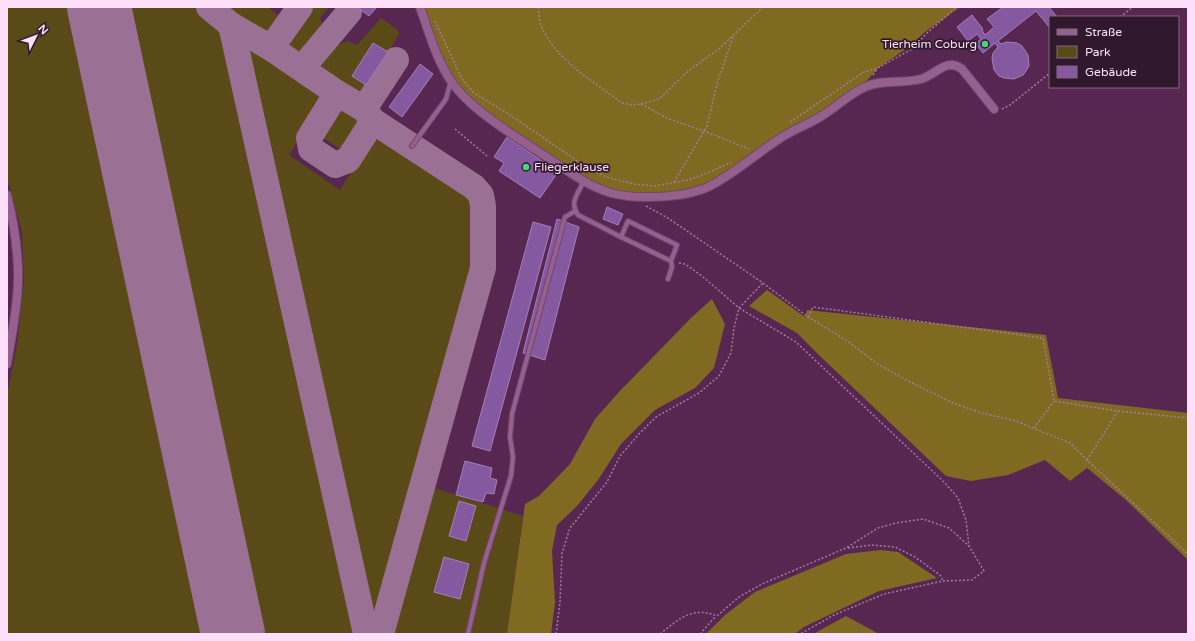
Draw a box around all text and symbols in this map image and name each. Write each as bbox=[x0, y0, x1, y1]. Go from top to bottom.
north arrow bbox=[16, 16, 56, 56]
legend bbox=[1049, 16, 1179, 88]
text: N bbox=[35, 22, 51, 37]
text: Straße bbox=[1085, 25, 1122, 39]
place label: Tierheim Coburg bbox=[882, 37, 977, 51]
marker: Tierheim Coburg bbox=[980, 39, 990, 49]
text: Park bbox=[1085, 45, 1111, 59]
text: Gebäude bbox=[1085, 65, 1137, 79]
place label: Fliegerklause bbox=[534, 160, 609, 174]
marker: Fliegerklause bbox=[521, 162, 531, 172]

